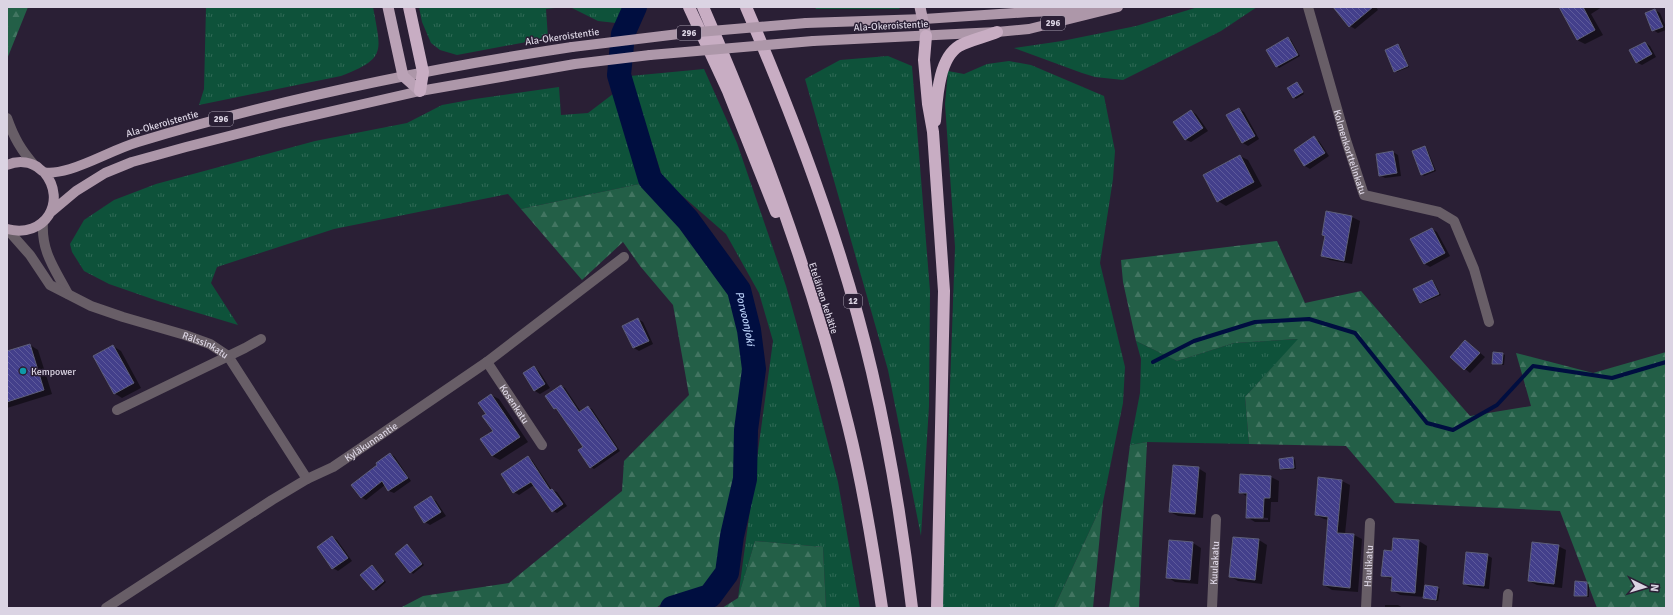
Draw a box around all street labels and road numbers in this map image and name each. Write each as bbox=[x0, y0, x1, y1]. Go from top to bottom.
road number: 296 bbox=[1041, 16, 1065, 30]
street label: Ala-Okeroistentie bbox=[853, 18, 929, 34]
street label: Ala-Okeroistentie bbox=[524, 26, 600, 48]
road number: 296 bbox=[677, 26, 701, 40]
street label: Ala-Okeroistentie bbox=[125, 108, 200, 140]
street label: Kolmenkorttelinkatu bbox=[1331, 108, 1368, 196]
road number: 296 bbox=[209, 112, 233, 126]
street label: Eteläinen kehätie bbox=[806, 261, 840, 336]
road number: 12 bbox=[844, 294, 862, 308]
street label: Rälssinkatu bbox=[181, 330, 230, 362]
street label: Kosenkatu bbox=[496, 382, 531, 426]
street label: Kyläkunnantie bbox=[342, 420, 400, 465]
street label: Kuulakatu bbox=[1208, 541, 1222, 585]
street label: Haulikatu bbox=[1362, 545, 1376, 587]

